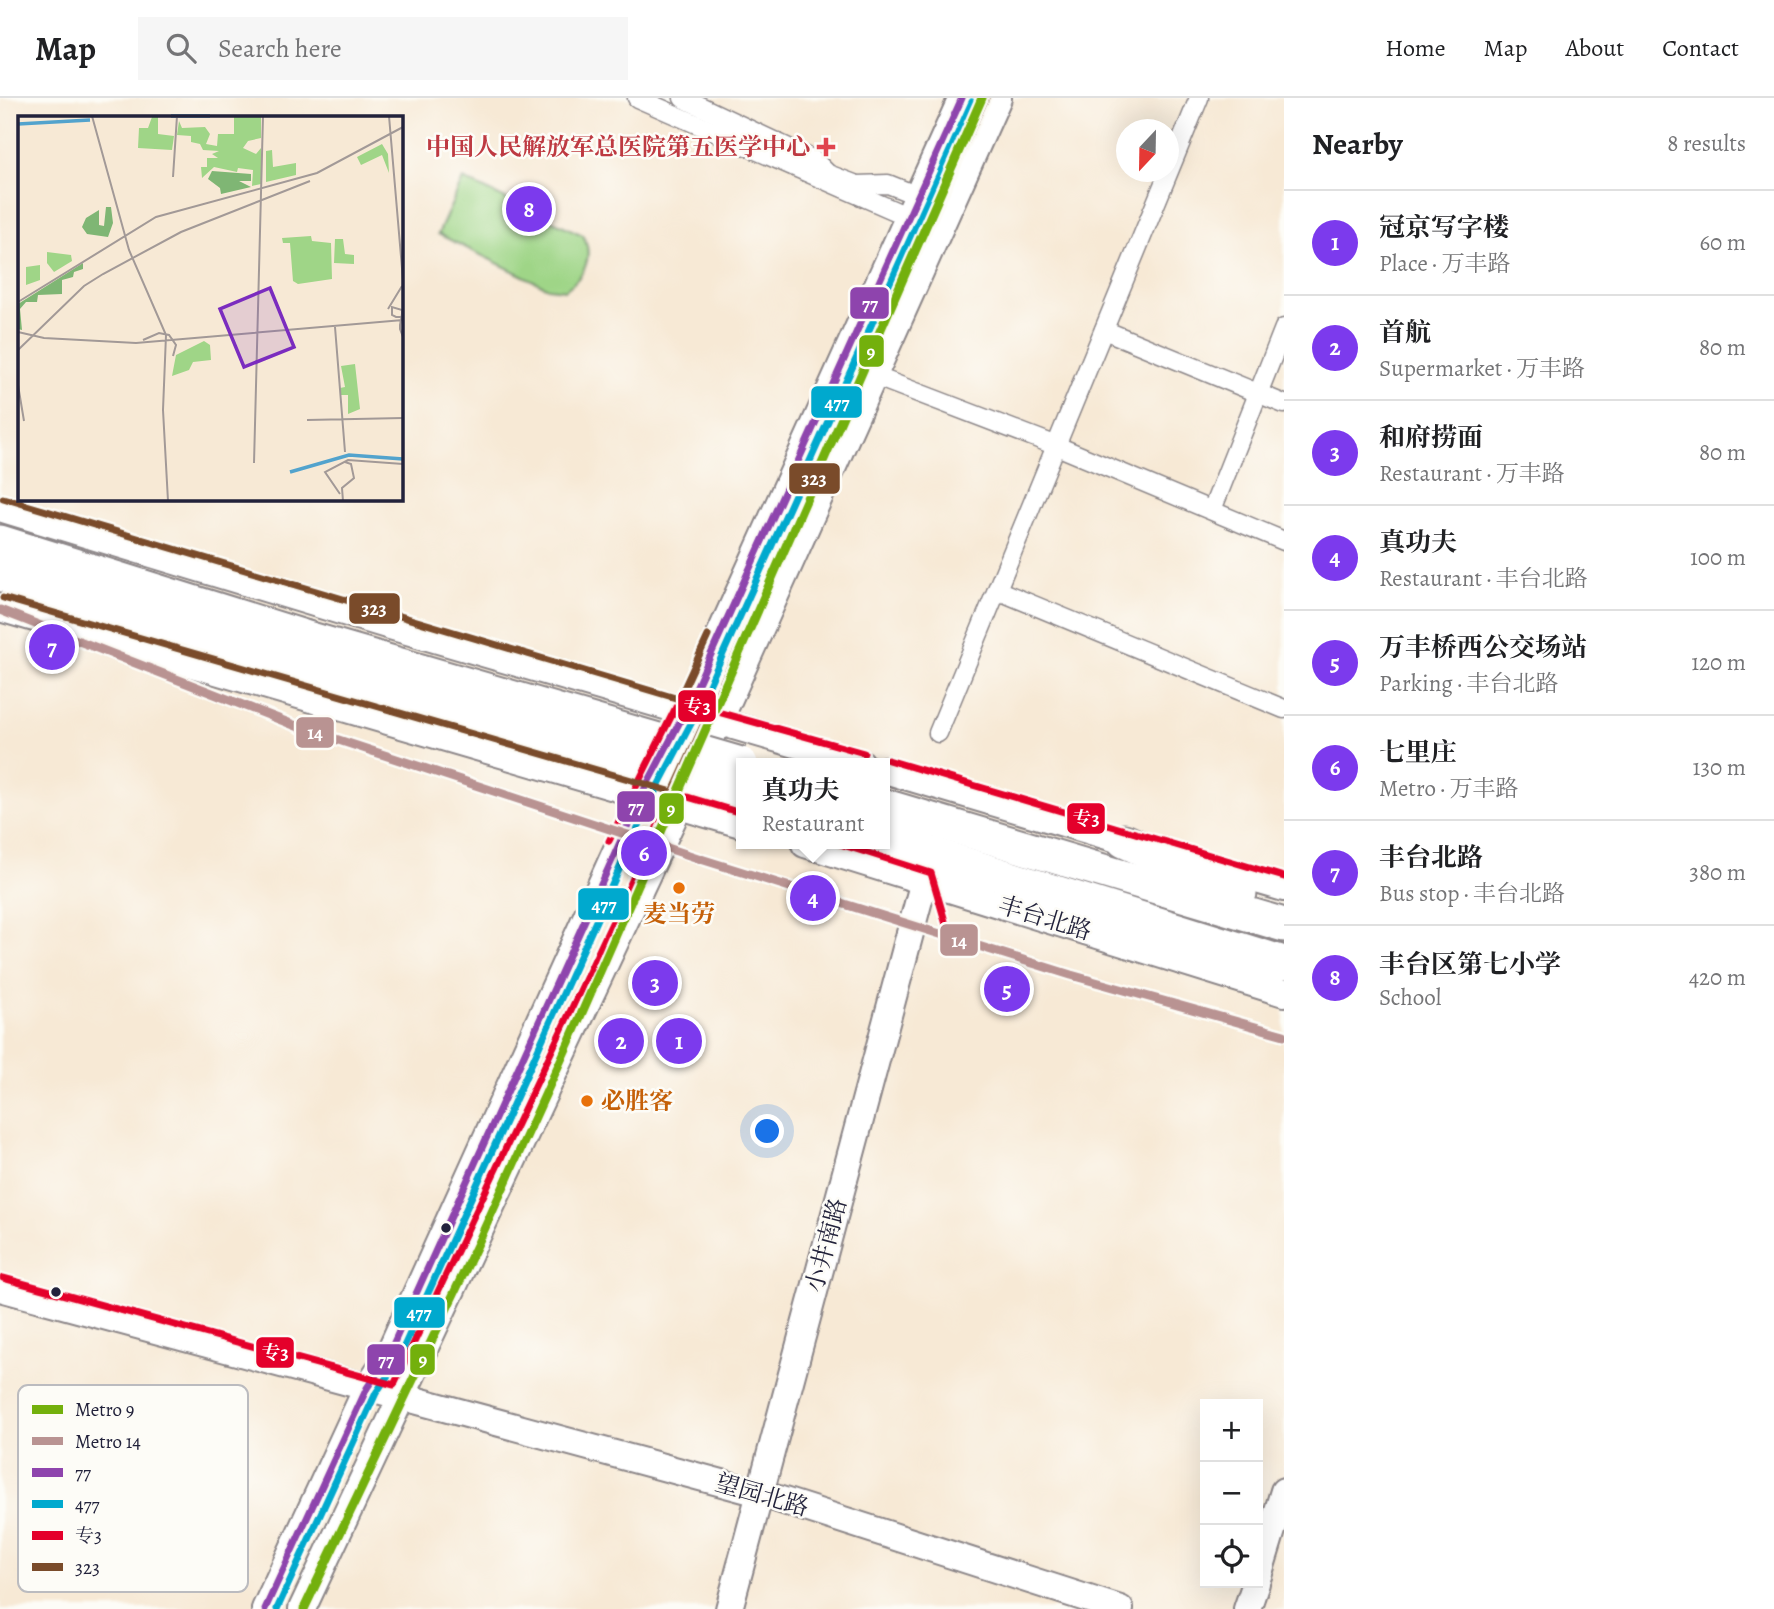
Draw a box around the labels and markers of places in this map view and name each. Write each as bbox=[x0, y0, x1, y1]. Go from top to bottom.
place label: 中国人民解放军总医院第五医学中心 bbox=[426, 131, 810, 163]
marker: 中国人民解放军总医院第五医学中心 bbox=[816, 137, 836, 157]
pin: 8 bbox=[506, 183, 552, 235]
pin: 7 bbox=[29, 621, 75, 673]
pin: 6 bbox=[621, 827, 667, 879]
pin: 4 bbox=[790, 872, 836, 924]
marker: 麦当劳 bbox=[671, 880, 687, 896]
place label: 麦当劳 bbox=[643, 898, 715, 930]
pin: 3 bbox=[632, 957, 678, 1009]
pin: 5 bbox=[984, 963, 1030, 1015]
pin: 2 bbox=[598, 1015, 644, 1067]
pin: 1 bbox=[656, 1015, 702, 1067]
place label: 必胜客 bbox=[601, 1085, 673, 1117]
marker: 必胜客 bbox=[579, 1093, 595, 1109]
unlabelled marker bbox=[439, 1221, 453, 1235]
unlabelled marker bbox=[49, 1285, 63, 1299]

